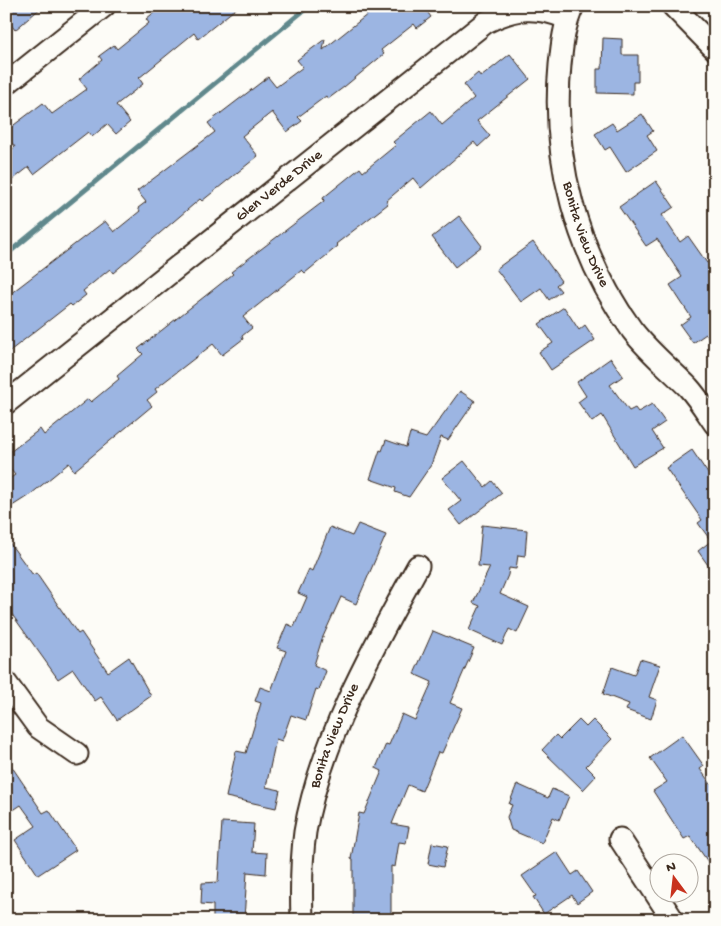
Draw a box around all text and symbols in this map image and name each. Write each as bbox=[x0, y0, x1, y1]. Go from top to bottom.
street label: Glen Verde Drive bbox=[232, 146, 326, 226]
street label: Bonita View Drive bbox=[558, 179, 613, 291]
street label: Bonita View Drive bbox=[306, 680, 364, 792]
north arrow bbox=[648, 854, 698, 904]
text: N bbox=[665, 858, 678, 877]

